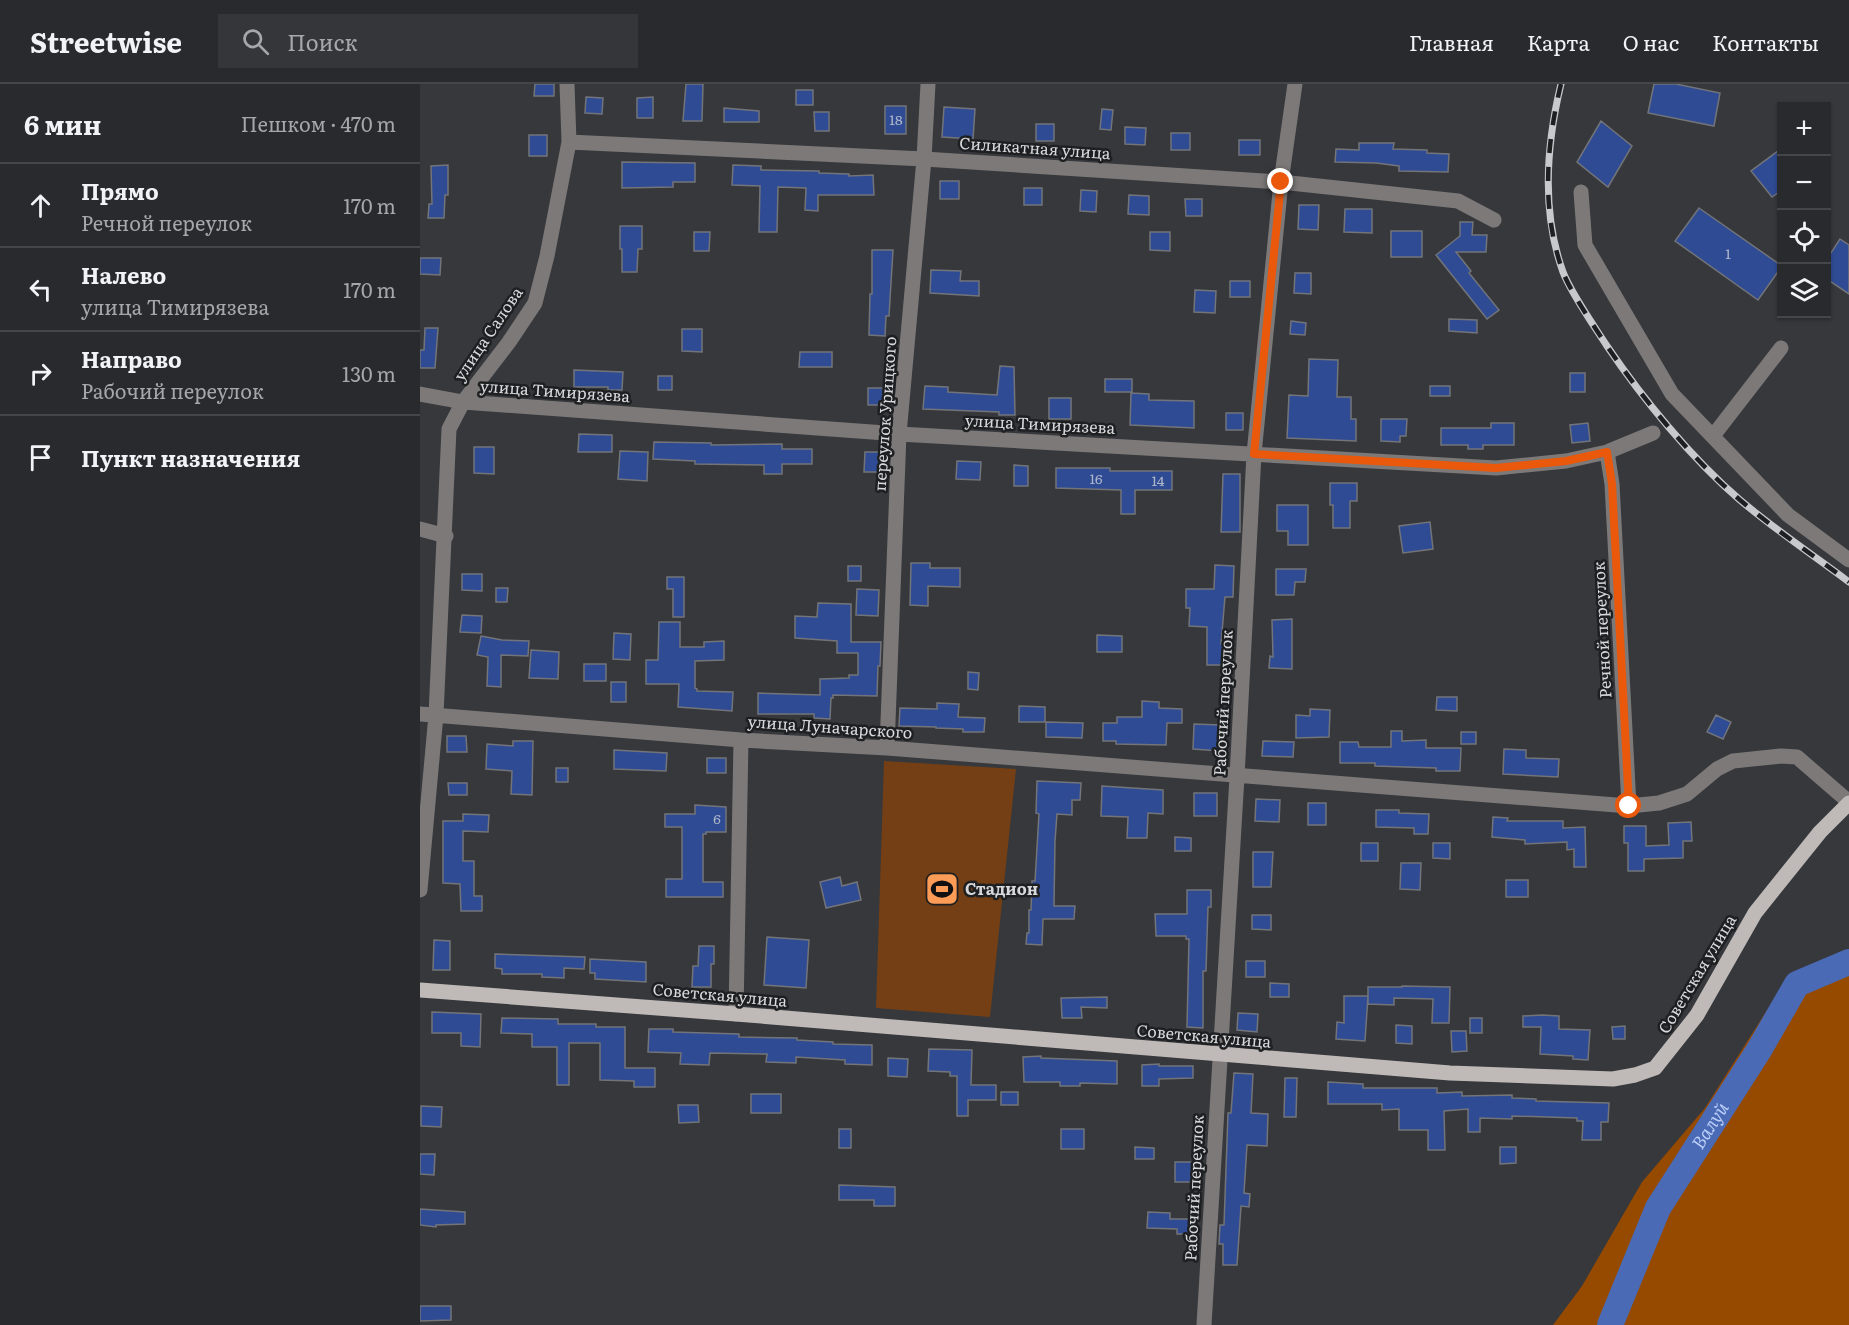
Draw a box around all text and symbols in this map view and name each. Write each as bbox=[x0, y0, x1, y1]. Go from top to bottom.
search box bbox=[218, 14, 638, 68]
text: Streetwise bbox=[30, 20, 182, 62]
icon: search bbox=[239, 25, 272, 58]
text: Поиск bbox=[287, 25, 358, 58]
text: Главная bbox=[1409, 26, 1494, 57]
text: Карта bbox=[1527, 26, 1590, 57]
text: О нас bbox=[1623, 26, 1679, 57]
text: Контакты bbox=[1712, 26, 1819, 57]
map controls bbox=[1777, 102, 1831, 318]
button: + bbox=[1777, 102, 1831, 156]
text: 6 мин bbox=[24, 104, 101, 143]
text: Пешком · 470 m bbox=[241, 108, 396, 138]
house number: 18 bbox=[889, 109, 903, 129]
street label: Силикатная улица bbox=[959, 130, 1112, 164]
button: − bbox=[1777, 156, 1831, 210]
route end bbox=[1267, 168, 1293, 194]
text: Прямо bbox=[81, 174, 159, 207]
icon: ahead bbox=[24, 189, 57, 222]
text: 170 m bbox=[343, 190, 396, 220]
text: Речной переулок bbox=[81, 207, 252, 237]
button: locate bbox=[1777, 210, 1831, 264]
house number: 1 bbox=[1725, 243, 1731, 263]
text: Налево bbox=[81, 258, 166, 291]
button: layers bbox=[1777, 264, 1831, 318]
icon: left bbox=[24, 273, 57, 306]
text: 170 m bbox=[343, 274, 396, 304]
street label: улица Салова bbox=[447, 281, 528, 385]
text: улица Тимирязева bbox=[81, 291, 269, 321]
street label: переулок Урицкого bbox=[867, 336, 901, 492]
text: Направо bbox=[81, 342, 182, 375]
icon: right bbox=[24, 357, 57, 390]
text: 130 m bbox=[342, 358, 396, 388]
street label: улица Тимирязева bbox=[479, 373, 631, 407]
text: Рабочий переулок bbox=[81, 375, 264, 405]
street label: улица Тимирязева bbox=[964, 407, 1116, 439]
icon: arrive bbox=[24, 441, 57, 474]
text: Пункт назначения bbox=[81, 441, 300, 474]
house number: 16 bbox=[1089, 468, 1103, 488]
house number: 14 bbox=[1152, 470, 1165, 490]
street label: Речной переулок bbox=[1585, 561, 1617, 699]
street label: Рабочий переулок bbox=[1206, 629, 1238, 777]
street label: улица Луначарского bbox=[747, 708, 913, 744]
route start bbox=[1615, 792, 1641, 818]
house number: 6 bbox=[713, 808, 721, 828]
sports icon: Стадион bbox=[924, 871, 960, 907]
place label: Стадион bbox=[965, 876, 1038, 900]
street label: Советская улица bbox=[1651, 909, 1741, 1038]
street label: Советская улица bbox=[652, 976, 789, 1012]
street label: Советская улица bbox=[1136, 1017, 1273, 1053]
water label: Валуй bbox=[1684, 1096, 1735, 1154]
street label: Рабочий переулок bbox=[1177, 1114, 1209, 1262]

